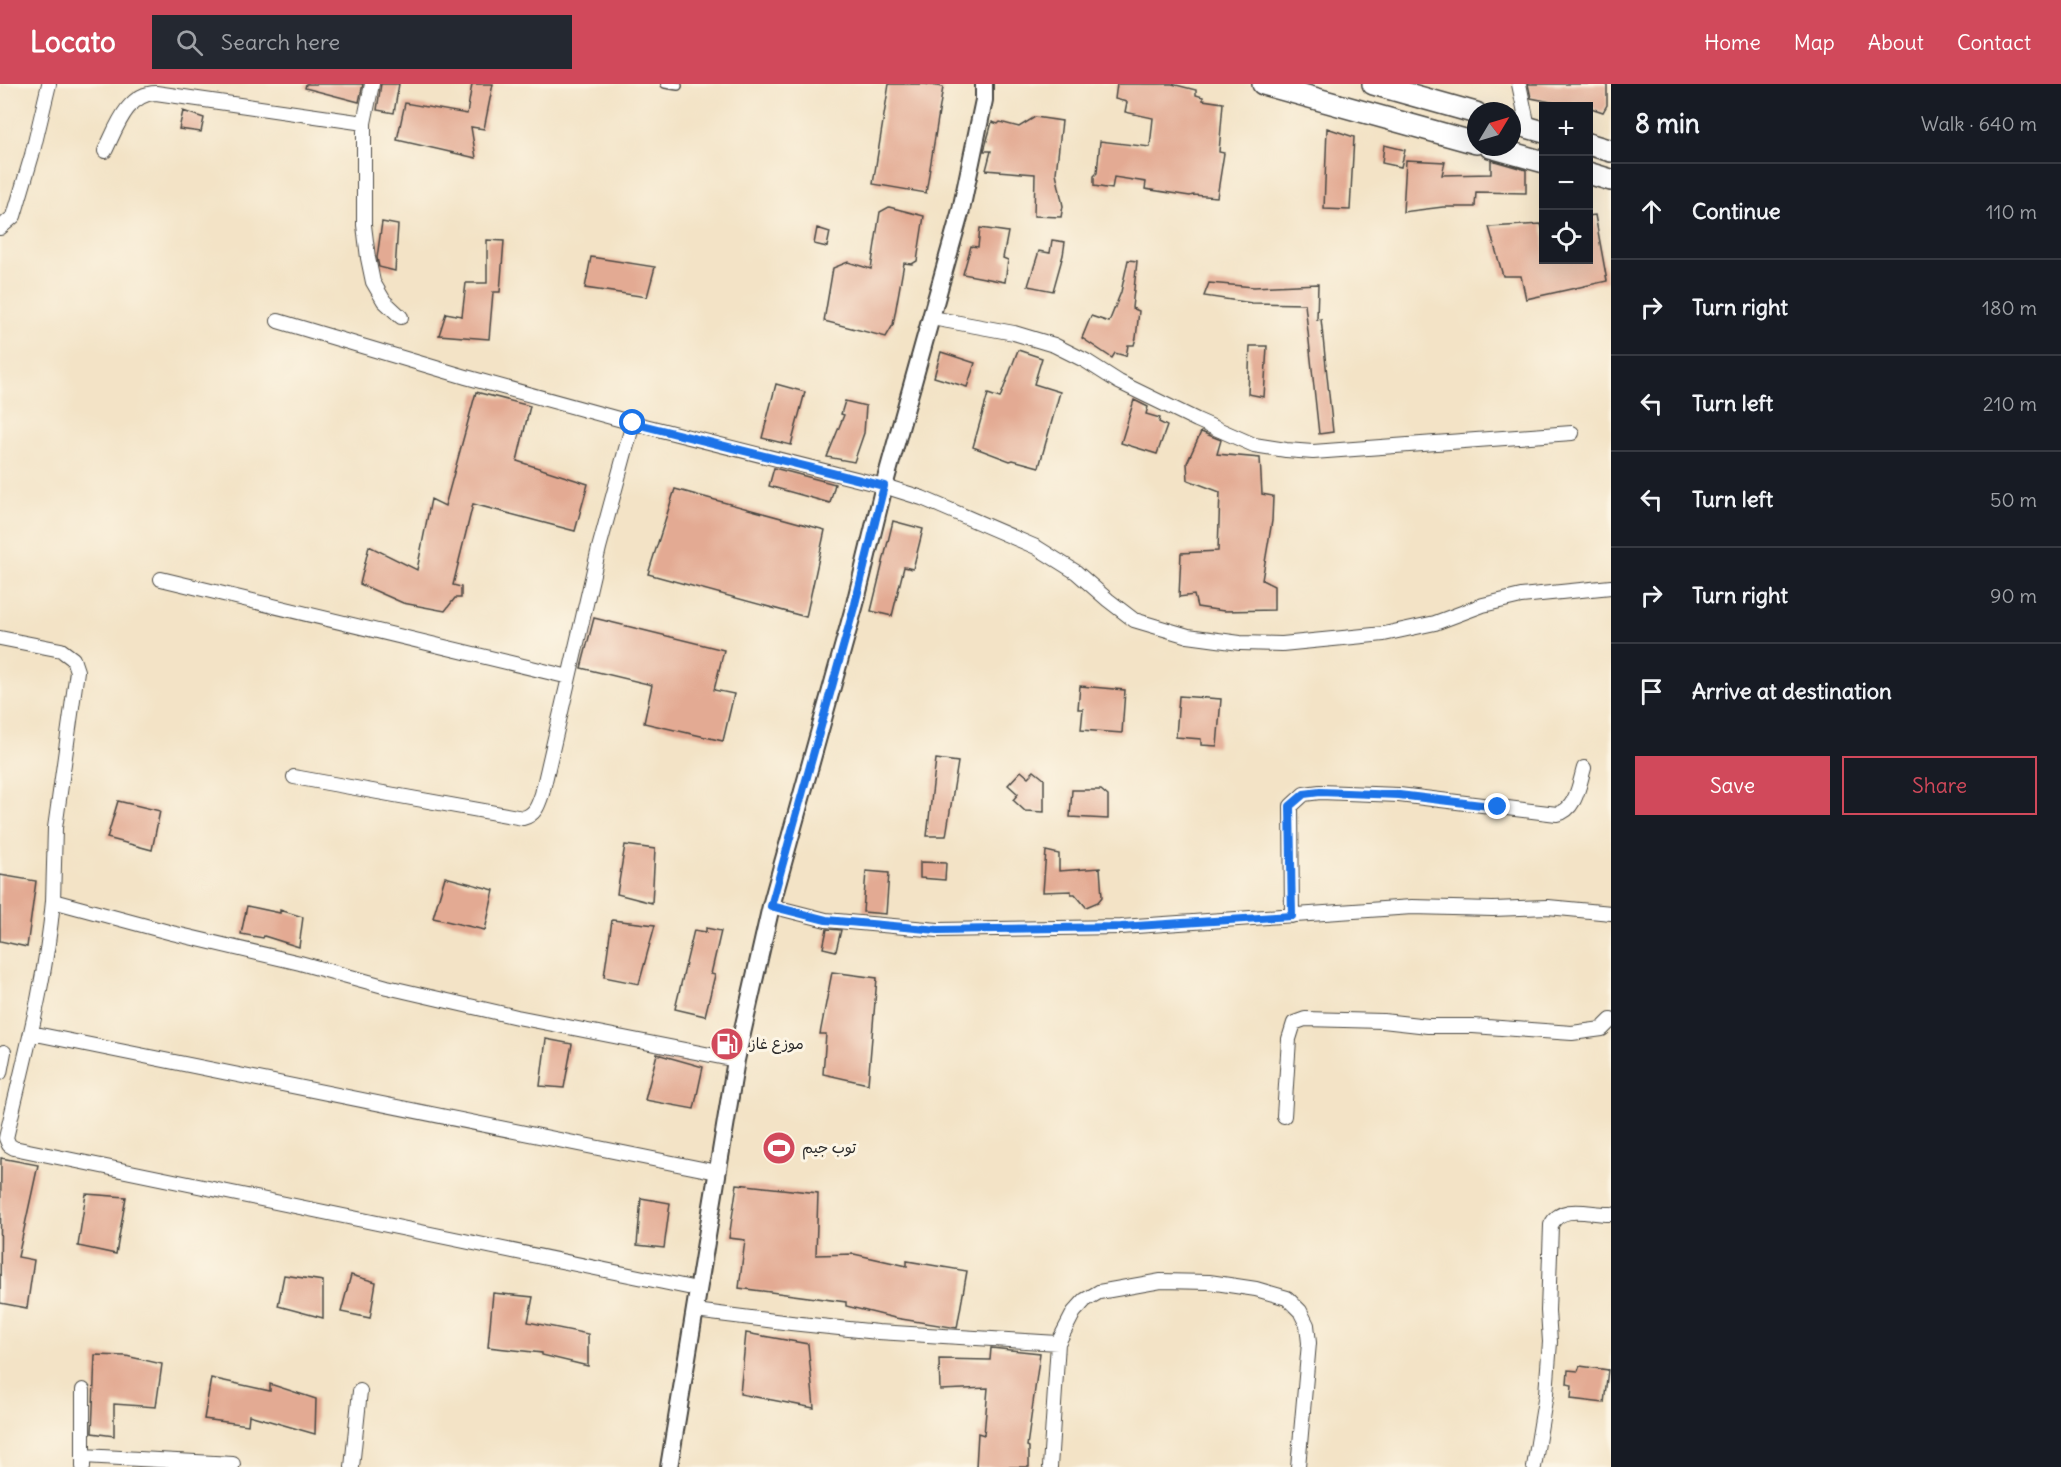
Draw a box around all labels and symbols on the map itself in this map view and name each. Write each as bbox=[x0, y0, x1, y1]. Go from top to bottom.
north arrow bbox=[1467, 102, 1521, 156]
route start bbox=[619, 409, 645, 435]
route end bbox=[1484, 793, 1510, 819]
fuel station icon: موزع غاز bbox=[709, 1026, 745, 1062]
place label: موزع غاز bbox=[749, 1034, 804, 1054]
sports icon: توب جيم bbox=[761, 1130, 797, 1166]
place label: توب جيم bbox=[802, 1138, 857, 1160]

